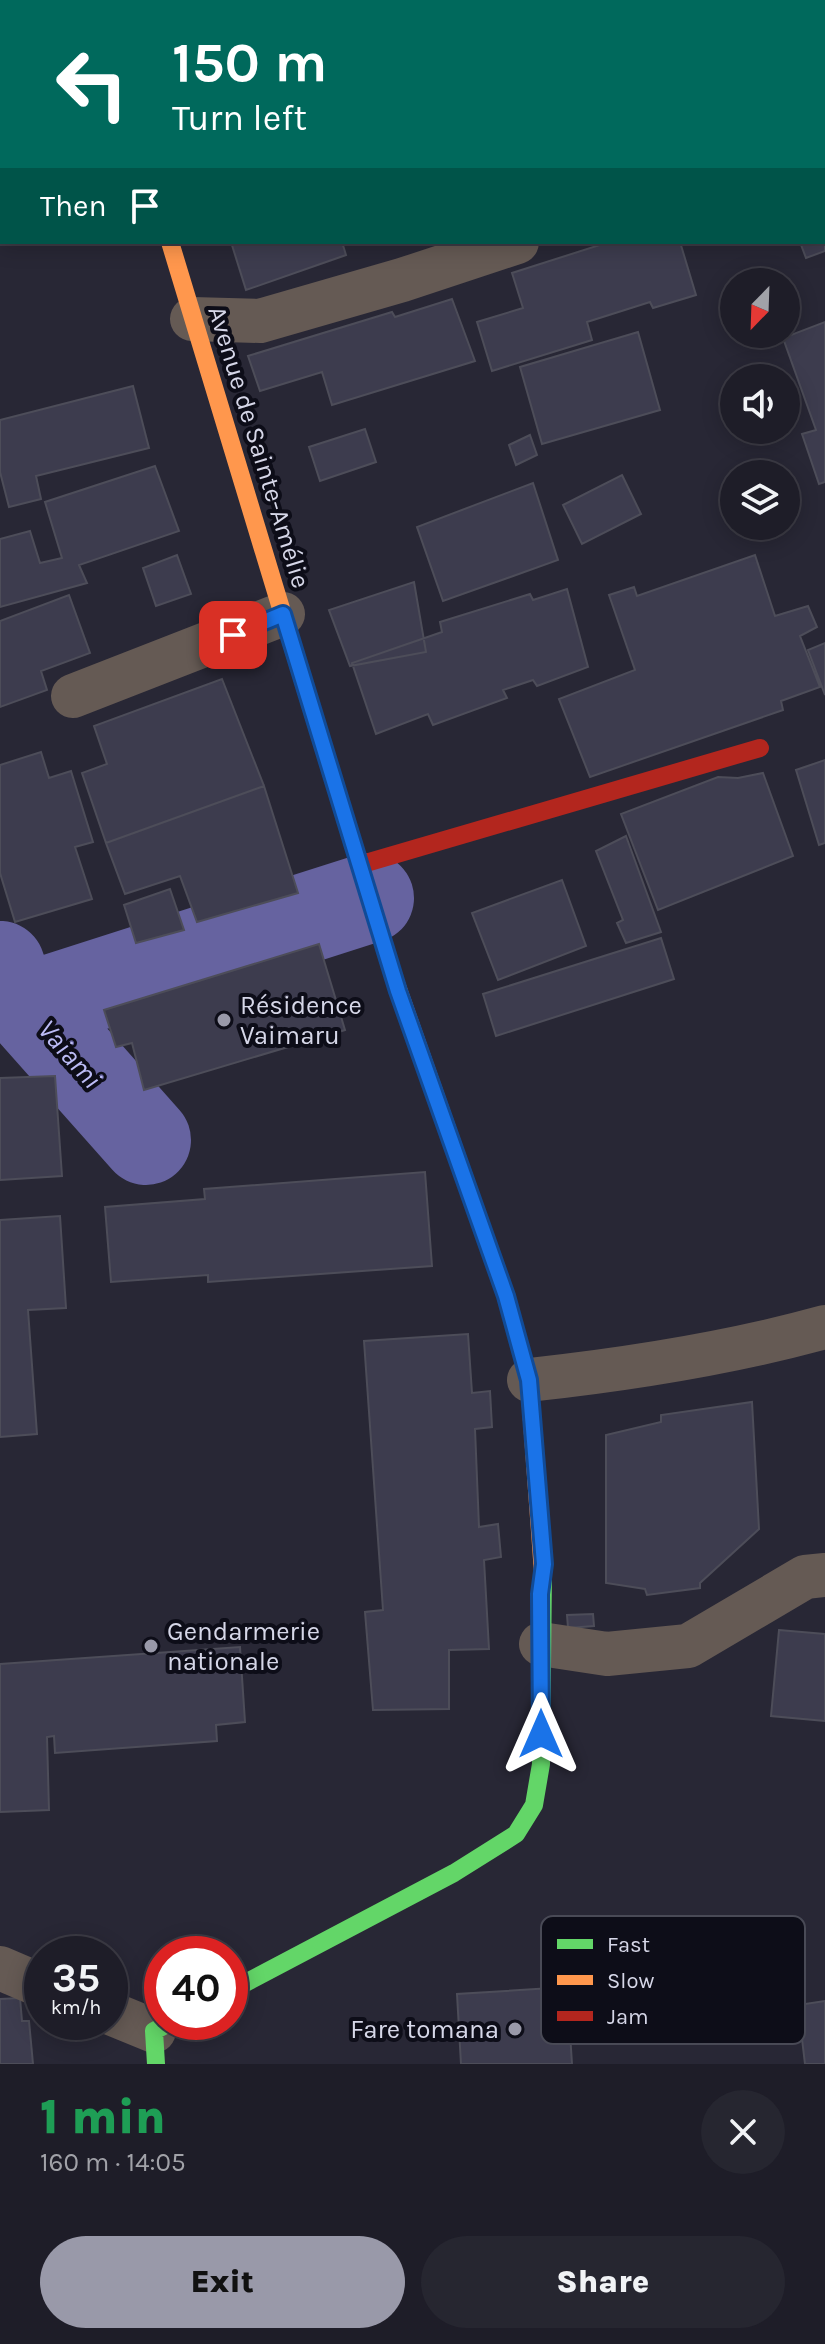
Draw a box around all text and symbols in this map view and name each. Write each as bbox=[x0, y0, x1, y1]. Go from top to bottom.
text: 150 m bbox=[172, 30, 327, 95]
icon: left bbox=[40, 32, 144, 136]
text: Turn left bbox=[172, 97, 307, 139]
icon: arrive bbox=[123, 184, 167, 228]
text: Then bbox=[40, 188, 107, 224]
north arrow bbox=[720, 268, 800, 348]
map controls bbox=[720, 268, 800, 540]
street label: Avenue de Sainte-Amélie bbox=[201, 302, 317, 592]
button: sound bbox=[720, 364, 800, 444]
button: layers bbox=[720, 460, 800, 540]
pin bbox=[199, 601, 267, 669]
icon: arrive bbox=[211, 613, 255, 657]
place label: Résidence Vaimaru bbox=[240, 990, 362, 1051]
marker: Résidence Vaimaru bbox=[215, 1011, 233, 1029]
water label: Vaiami bbox=[31, 1013, 109, 1095]
place label: Gendarmerie nationale bbox=[167, 1616, 320, 1677]
marker: Gendarmerie nationale bbox=[142, 1637, 160, 1655]
position arrow bbox=[499, 1692, 583, 1776]
legend bbox=[541, 1916, 805, 2044]
text: Fast bbox=[607, 1932, 650, 1958]
speed limit sign: 40 bbox=[144, 1936, 248, 2040]
text: 35 bbox=[52, 1954, 100, 2001]
text: Slow bbox=[607, 1968, 654, 1994]
text: km/h bbox=[51, 1996, 101, 2019]
text: Jam bbox=[607, 2004, 649, 2030]
place label: Fare tomana bbox=[350, 2014, 499, 2045]
marker: Fare tomana bbox=[506, 2020, 524, 2038]
text: 1 min bbox=[40, 2089, 166, 2145]
button: close bbox=[701, 2090, 785, 2174]
text: 160 m · 14:05 bbox=[40, 2147, 186, 2178]
button: Exit bbox=[40, 2236, 405, 2328]
button: Share bbox=[421, 2236, 785, 2328]

